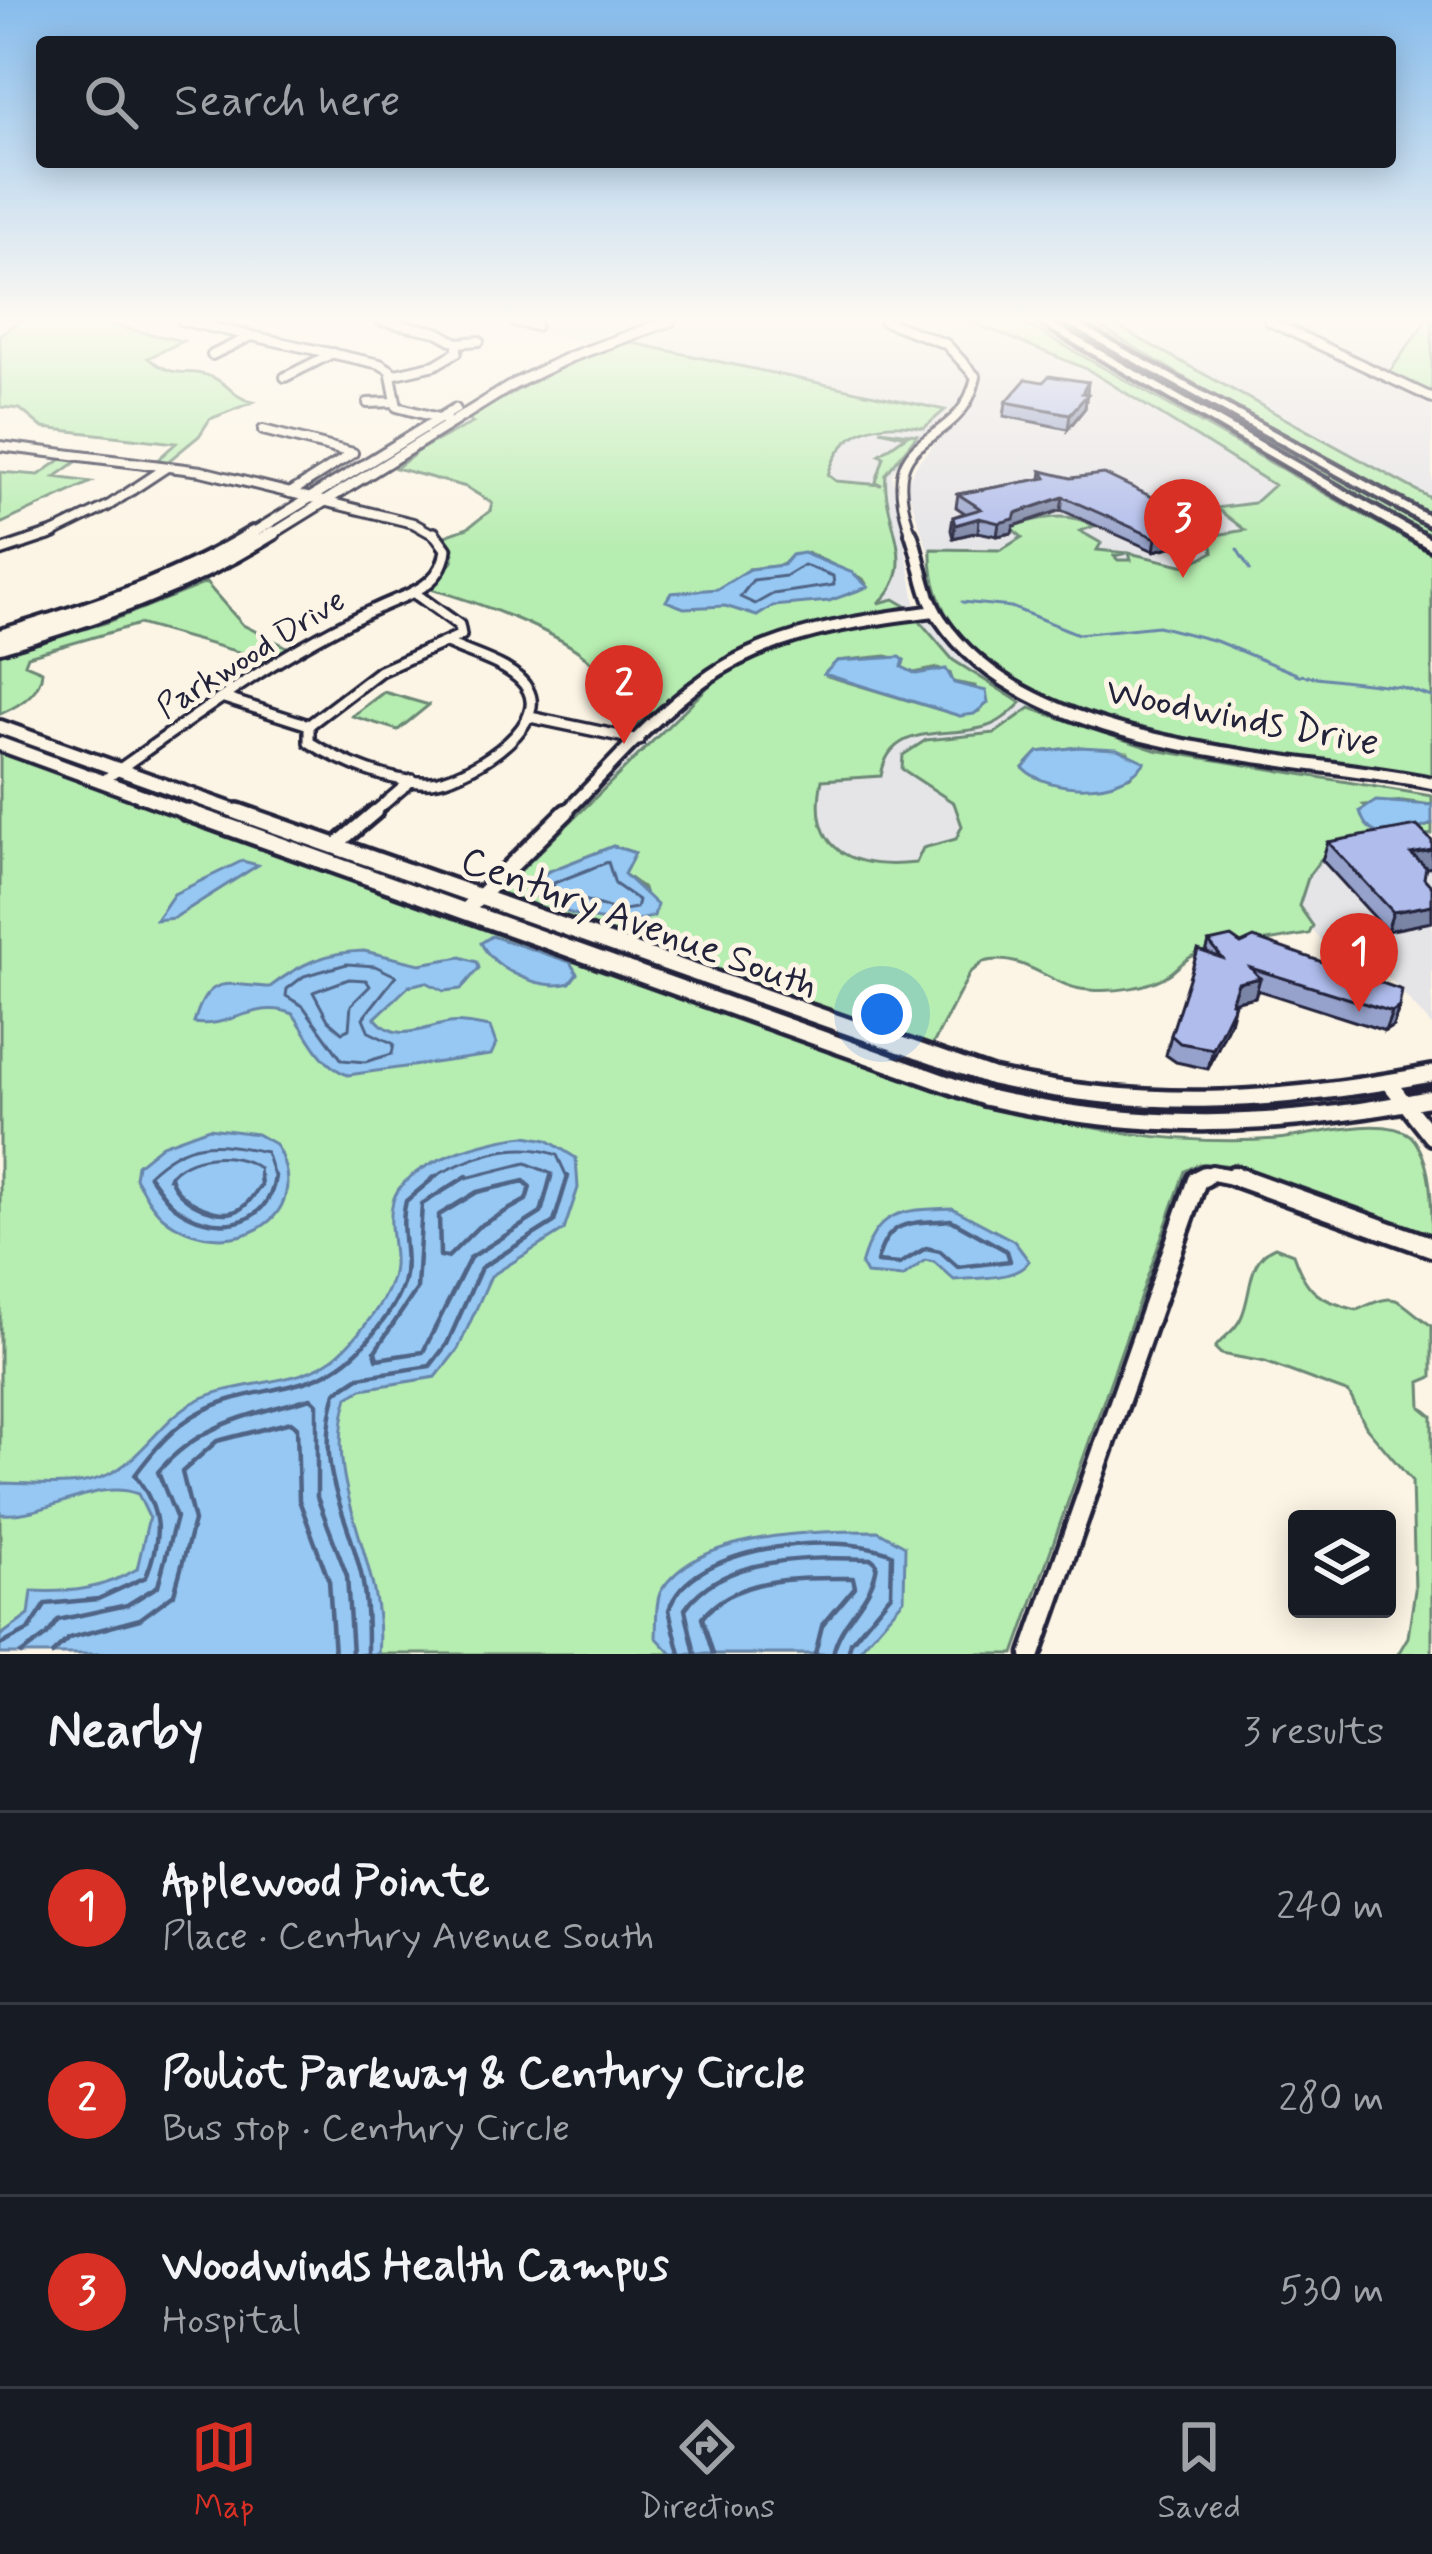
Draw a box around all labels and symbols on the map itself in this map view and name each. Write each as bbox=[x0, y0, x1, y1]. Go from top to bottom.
pin: 3 bbox=[1144, 479, 1222, 578]
street label: Parkwood Drive bbox=[149, 579, 354, 730]
pin: 2 bbox=[585, 645, 663, 744]
street label: Woodwinds Drive bbox=[1101, 667, 1383, 770]
street label: Century Avenue South bbox=[453, 836, 824, 1013]
pin: 1 bbox=[1320, 913, 1398, 1012]
your location bbox=[852, 984, 912, 1044]

